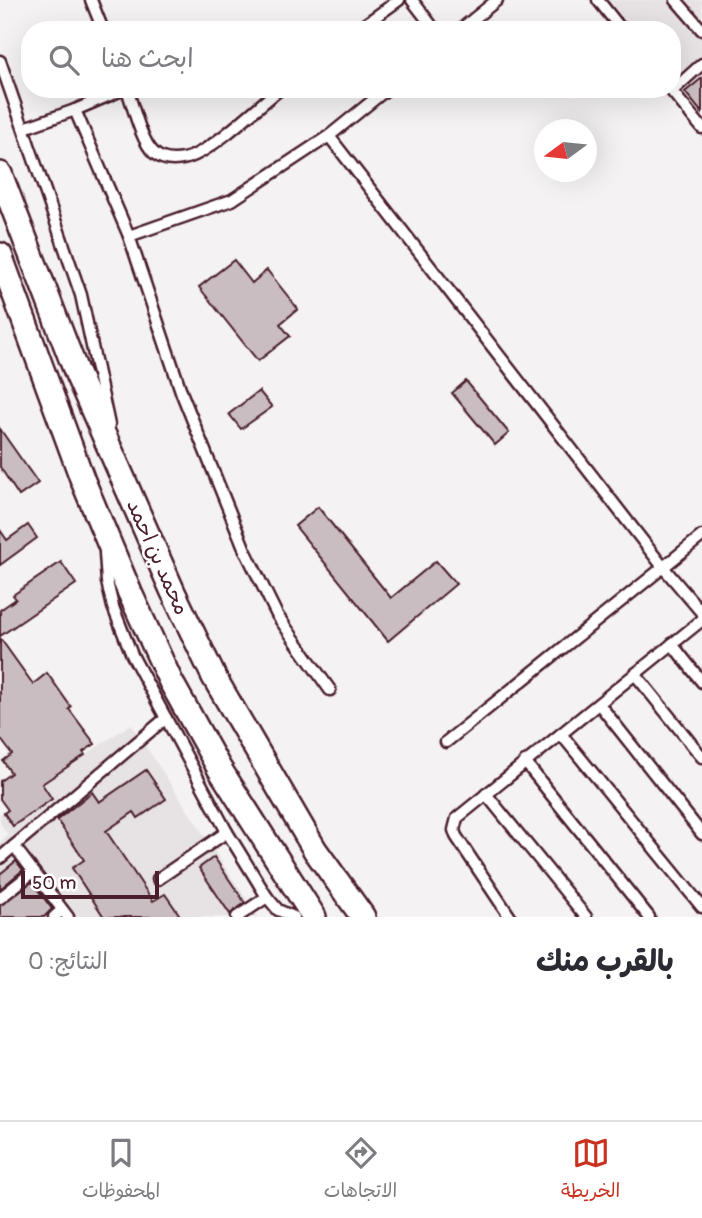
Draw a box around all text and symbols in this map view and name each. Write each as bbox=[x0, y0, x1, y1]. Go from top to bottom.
search box bbox=[21, 21, 681, 98]
icon: search bbox=[45, 41, 83, 79]
text: ابحث هنا bbox=[101, 43, 194, 75]
north arrow bbox=[534, 119, 597, 182]
street label: محمد بن احمد bbox=[120, 495, 195, 619]
scale bar bbox=[21, 868, 159, 900]
text: 50 m bbox=[32, 871, 76, 895]
text: بالقرب منك bbox=[536, 943, 674, 980]
text: النتائج: 0 bbox=[28, 947, 108, 976]
tab: المحفوظات bbox=[82, 1134, 160, 1207]
tab: الاتجاهات bbox=[324, 1134, 397, 1207]
tab: الخريطة bbox=[561, 1134, 620, 1207]

